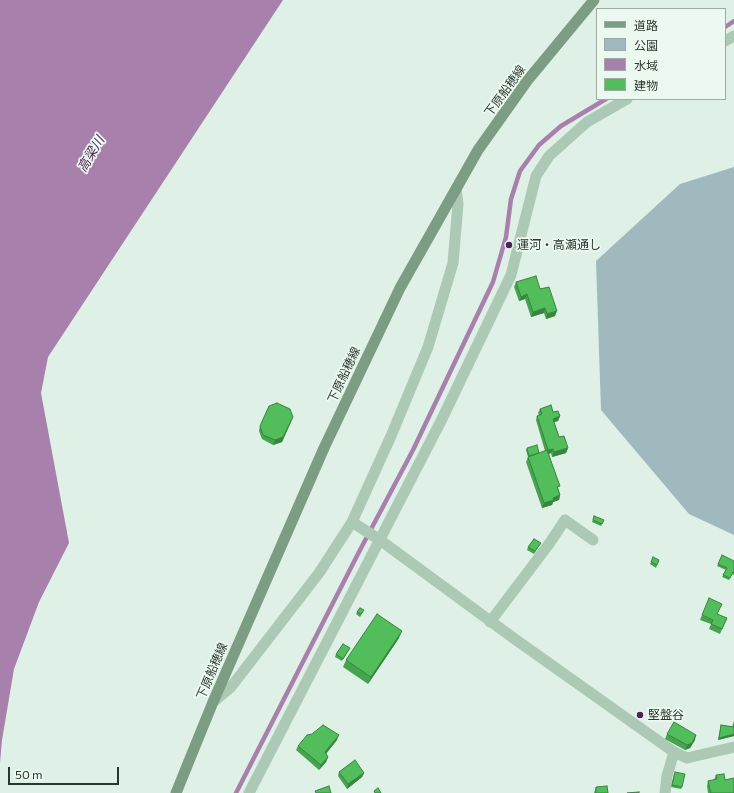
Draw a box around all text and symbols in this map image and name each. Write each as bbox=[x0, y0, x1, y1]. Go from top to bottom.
legend bbox=[596, 8, 726, 100]
text: 道路 bbox=[634, 18, 658, 32]
text: 公園 bbox=[634, 38, 658, 52]
text: 水域 bbox=[634, 58, 658, 72]
street label: 下原船穂線 bbox=[482, 62, 528, 120]
text: 建物 bbox=[634, 78, 658, 92]
water label: 高梁川 bbox=[74, 133, 108, 175]
place label: 運河・高瀬通し bbox=[517, 238, 601, 252]
marker: 運河・高瀬通し bbox=[504, 240, 514, 250]
street label: 下原船穂線 bbox=[325, 345, 363, 405]
street label: 下原船穂線 bbox=[194, 641, 230, 701]
place label: 堅盤谷 bbox=[648, 708, 684, 722]
marker: 堅盤谷 bbox=[635, 710, 645, 720]
scale bar bbox=[10, 759, 121, 785]
text: 50 m bbox=[15, 767, 43, 781]

